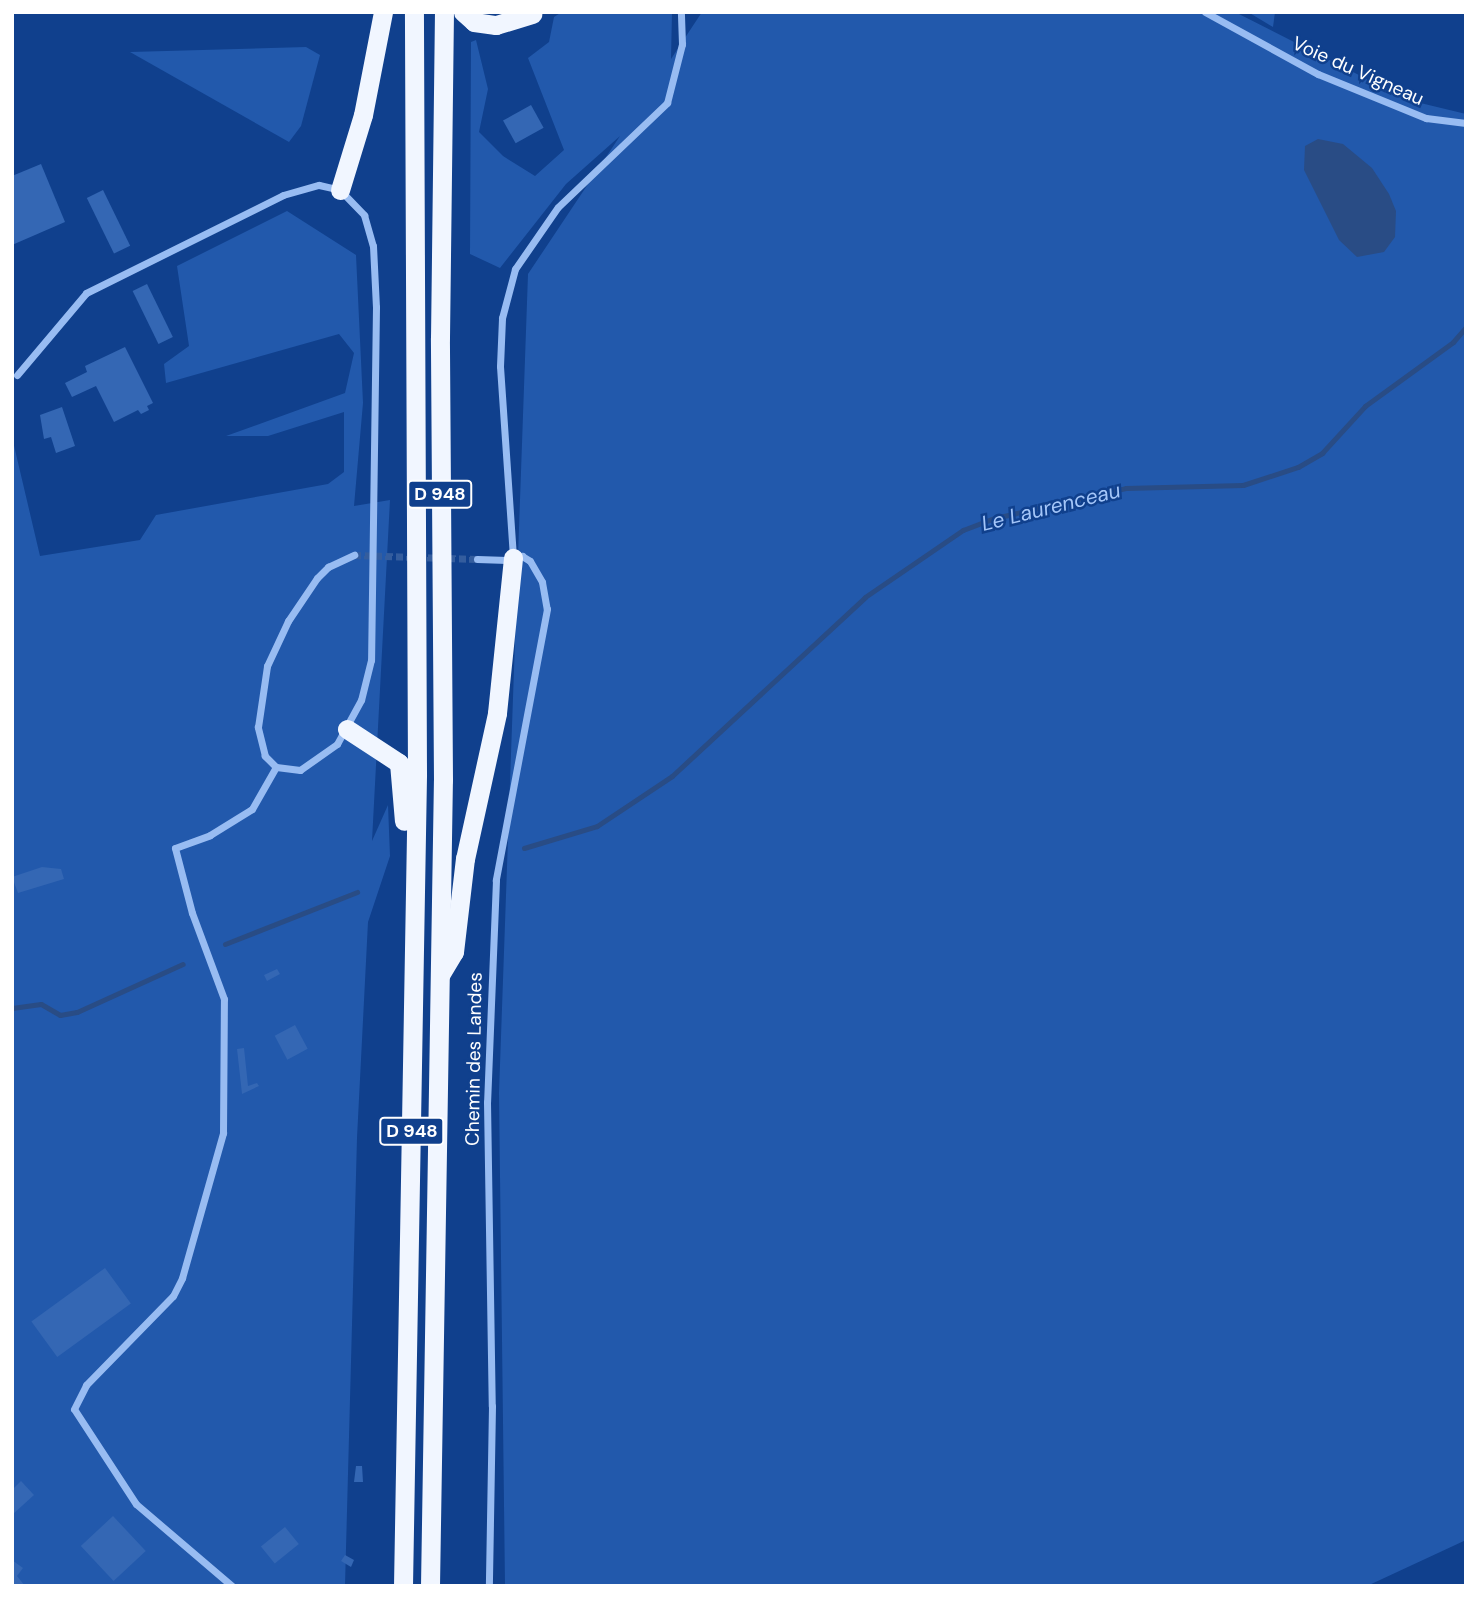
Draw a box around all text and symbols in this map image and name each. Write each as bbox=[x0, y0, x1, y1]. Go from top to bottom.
street label: Voie du Vigneau bbox=[1289, 32, 1427, 110]
water label: Le Laurenceau bbox=[979, 478, 1123, 536]
road number: D 948 bbox=[407, 480, 473, 508]
street label: Chemin des Landes bbox=[461, 972, 487, 1146]
road number: D 948 bbox=[379, 1116, 445, 1146]

